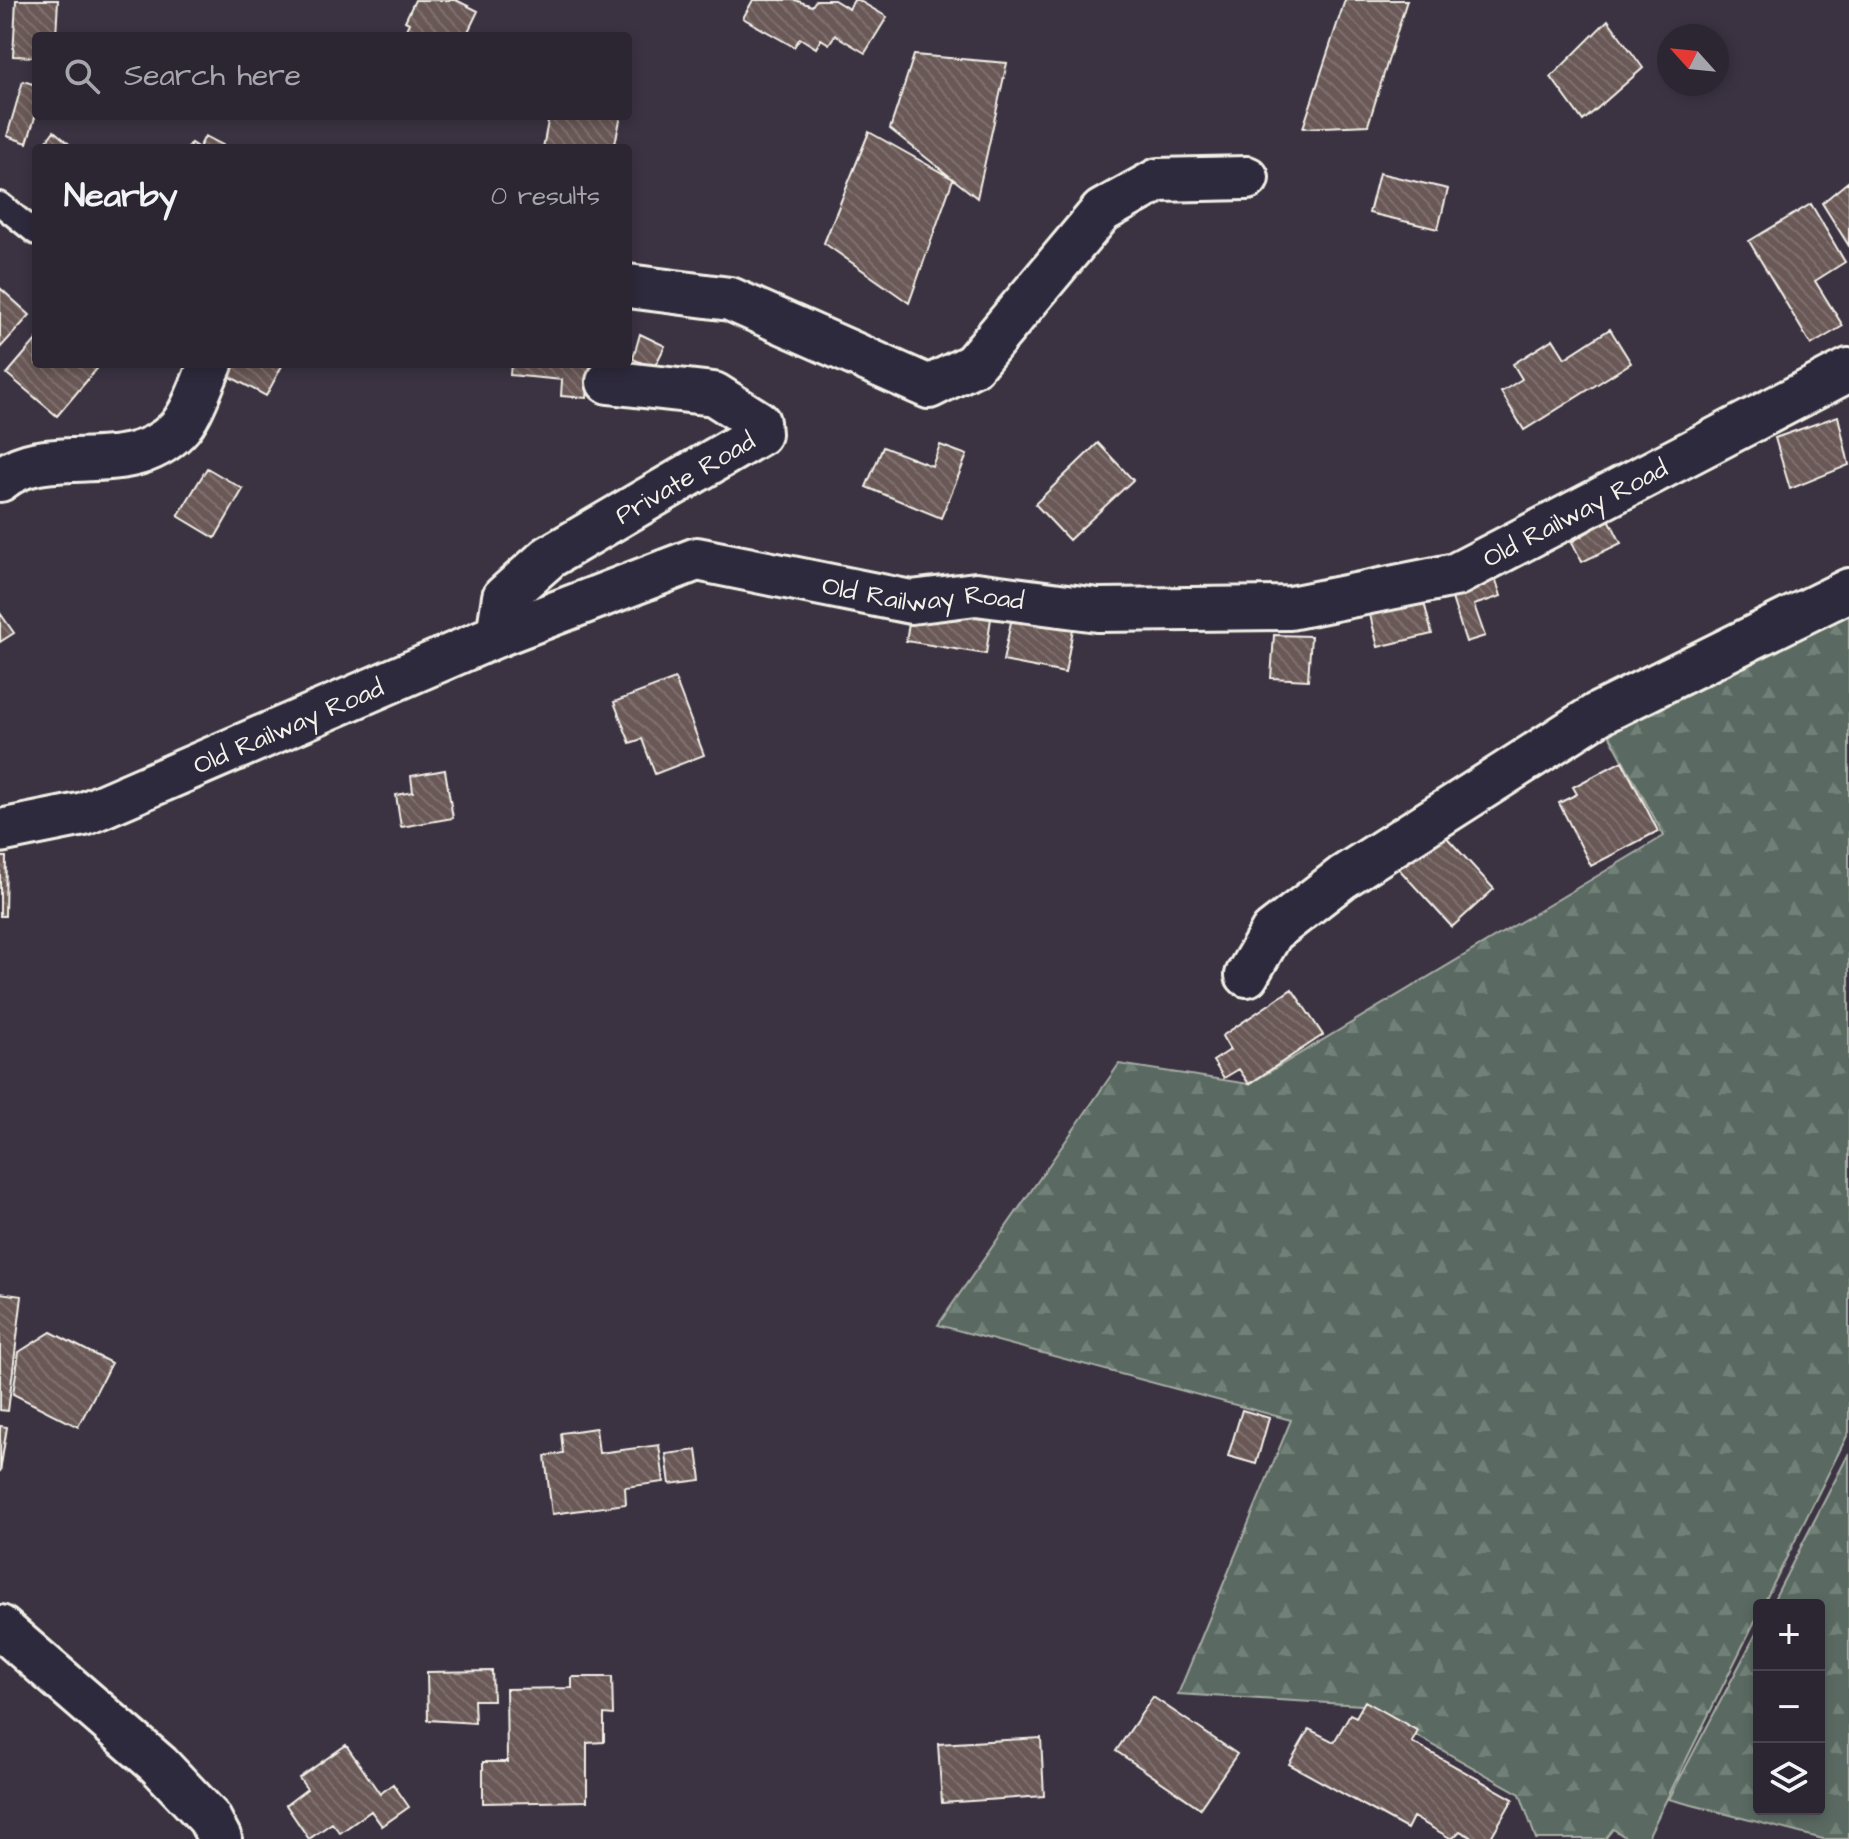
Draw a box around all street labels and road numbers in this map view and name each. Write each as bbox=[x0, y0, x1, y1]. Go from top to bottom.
street label: Private Road bbox=[609, 423, 762, 533]
street label: Old Railway Road bbox=[1477, 451, 1674, 577]
street label: Old Railway Road bbox=[819, 568, 1026, 621]
street label: Old Railway Road bbox=[188, 670, 389, 784]

